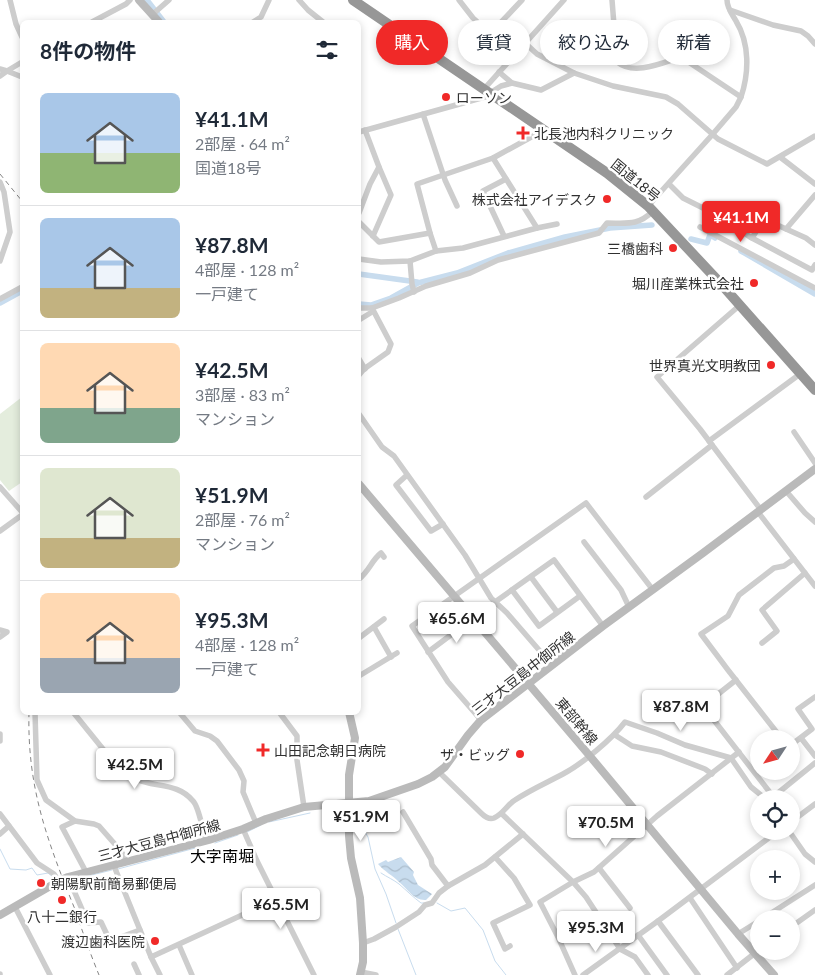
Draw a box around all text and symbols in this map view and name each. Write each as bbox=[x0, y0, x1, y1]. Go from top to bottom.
chip: 購入 bbox=[376, 20, 448, 65]
chip: 賃貸 bbox=[458, 20, 530, 65]
chip: 絞り込み bbox=[540, 20, 648, 65]
chip: 新着 bbox=[658, 20, 730, 65]
icon: filters bbox=[313, 36, 341, 64]
text: 8件の物件 bbox=[40, 38, 136, 63]
place label: ローソン bbox=[456, 89, 512, 106]
marker: ローソン bbox=[440, 91, 452, 103]
text: ¥41.1M bbox=[195, 106, 269, 131]
icon: home bbox=[80, 113, 140, 173]
place label: 北長池内科クリニック bbox=[534, 125, 674, 142]
marker: 北長池内科クリニック bbox=[516, 126, 530, 140]
text: 2部屋 · 64 m² bbox=[195, 134, 290, 153]
street label: 国道18号 bbox=[608, 155, 664, 205]
text: 国道18号 bbox=[195, 158, 262, 177]
place label: 株式会社アイデスク bbox=[472, 191, 597, 208]
marker: 株式会社アイデスク bbox=[601, 193, 613, 205]
pin: ¥41.1M bbox=[700, 200, 782, 243]
text: ¥41.1M bbox=[713, 207, 769, 226]
text: ¥87.8M bbox=[195, 232, 269, 257]
icon: home bbox=[80, 238, 140, 298]
place label: 三橋歯科 bbox=[607, 240, 663, 257]
marker: 三橋歯科 bbox=[667, 242, 679, 254]
text: 4部屋 · 128 m² bbox=[195, 260, 299, 279]
place label: 堀川産業株式会社 bbox=[632, 275, 744, 292]
marker: 堀川産業株式会社 bbox=[748, 277, 760, 289]
text: 一戸建て bbox=[195, 284, 259, 303]
text: ¥42.5M bbox=[195, 357, 269, 382]
place label: 世界真光文明教団 bbox=[649, 357, 761, 374]
marker: 世界真光文明教団 bbox=[765, 359, 777, 371]
icon: home bbox=[80, 363, 140, 423]
text: 3部屋 · 83 m² bbox=[195, 385, 290, 404]
text: マンション bbox=[195, 409, 275, 428]
text: ¥51.9M bbox=[195, 482, 269, 507]
icon: home bbox=[80, 488, 140, 548]
text: 2部屋 · 76 m² bbox=[195, 510, 290, 529]
text: マンション bbox=[195, 534, 275, 553]
pin: ¥65.6M bbox=[416, 602, 498, 644]
text: ¥95.3M bbox=[195, 607, 269, 632]
text: ¥65.6M bbox=[429, 608, 485, 627]
icon: home bbox=[80, 613, 140, 673]
street label: 三才大豆島中御所線 bbox=[468, 628, 578, 718]
text: 4部屋 · 128 m² bbox=[195, 635, 299, 654]
text: 一戸建て bbox=[195, 659, 259, 678]
pin: ¥87.8M bbox=[640, 690, 722, 732]
street label: 東部幹線 bbox=[552, 694, 602, 748]
text: ¥87.8M bbox=[653, 696, 709, 715]
north arrow bbox=[750, 730, 800, 780]
map controls bbox=[750, 730, 800, 960]
place label: 山田記念朝日病院 bbox=[274, 742, 386, 759]
marker: 山田記念朝日病院 bbox=[256, 743, 270, 757]
place label: ザ・ビッグ bbox=[440, 746, 510, 763]
pin: ¥42.5M bbox=[94, 748, 176, 790]
marker: ザ・ビッグ bbox=[514, 748, 526, 760]
text: ¥42.5M bbox=[107, 754, 163, 773]
button: locate bbox=[750, 790, 800, 840]
pin: ¥51.9M bbox=[320, 800, 402, 842]
text: ¥51.9M bbox=[333, 806, 389, 825]
pin: ¥70.5M bbox=[565, 806, 647, 848]
text: ¥70.5M bbox=[578, 812, 634, 831]
street label: 三才大豆島中御所線 bbox=[96, 815, 222, 865]
district label: 大字南堀 bbox=[190, 846, 254, 865]
button: + bbox=[750, 850, 800, 900]
place label: 朝陽駅前簡易郵便局 bbox=[51, 875, 177, 892]
marker: 朝陽駅前簡易郵便局 bbox=[35, 877, 47, 889]
pin: ¥65.5M bbox=[240, 888, 322, 930]
marker: 八十二銀行 bbox=[56, 894, 68, 906]
text: ¥65.5M bbox=[253, 894, 309, 913]
place label: 八十二銀行 bbox=[27, 908, 97, 925]
pin: ¥95.3M bbox=[555, 910, 637, 953]
button: − bbox=[750, 910, 800, 960]
text: ¥95.3M bbox=[568, 917, 624, 936]
place label: 渡辺歯科医院 bbox=[61, 933, 145, 950]
marker: 渡辺歯科医院 bbox=[149, 935, 161, 947]

